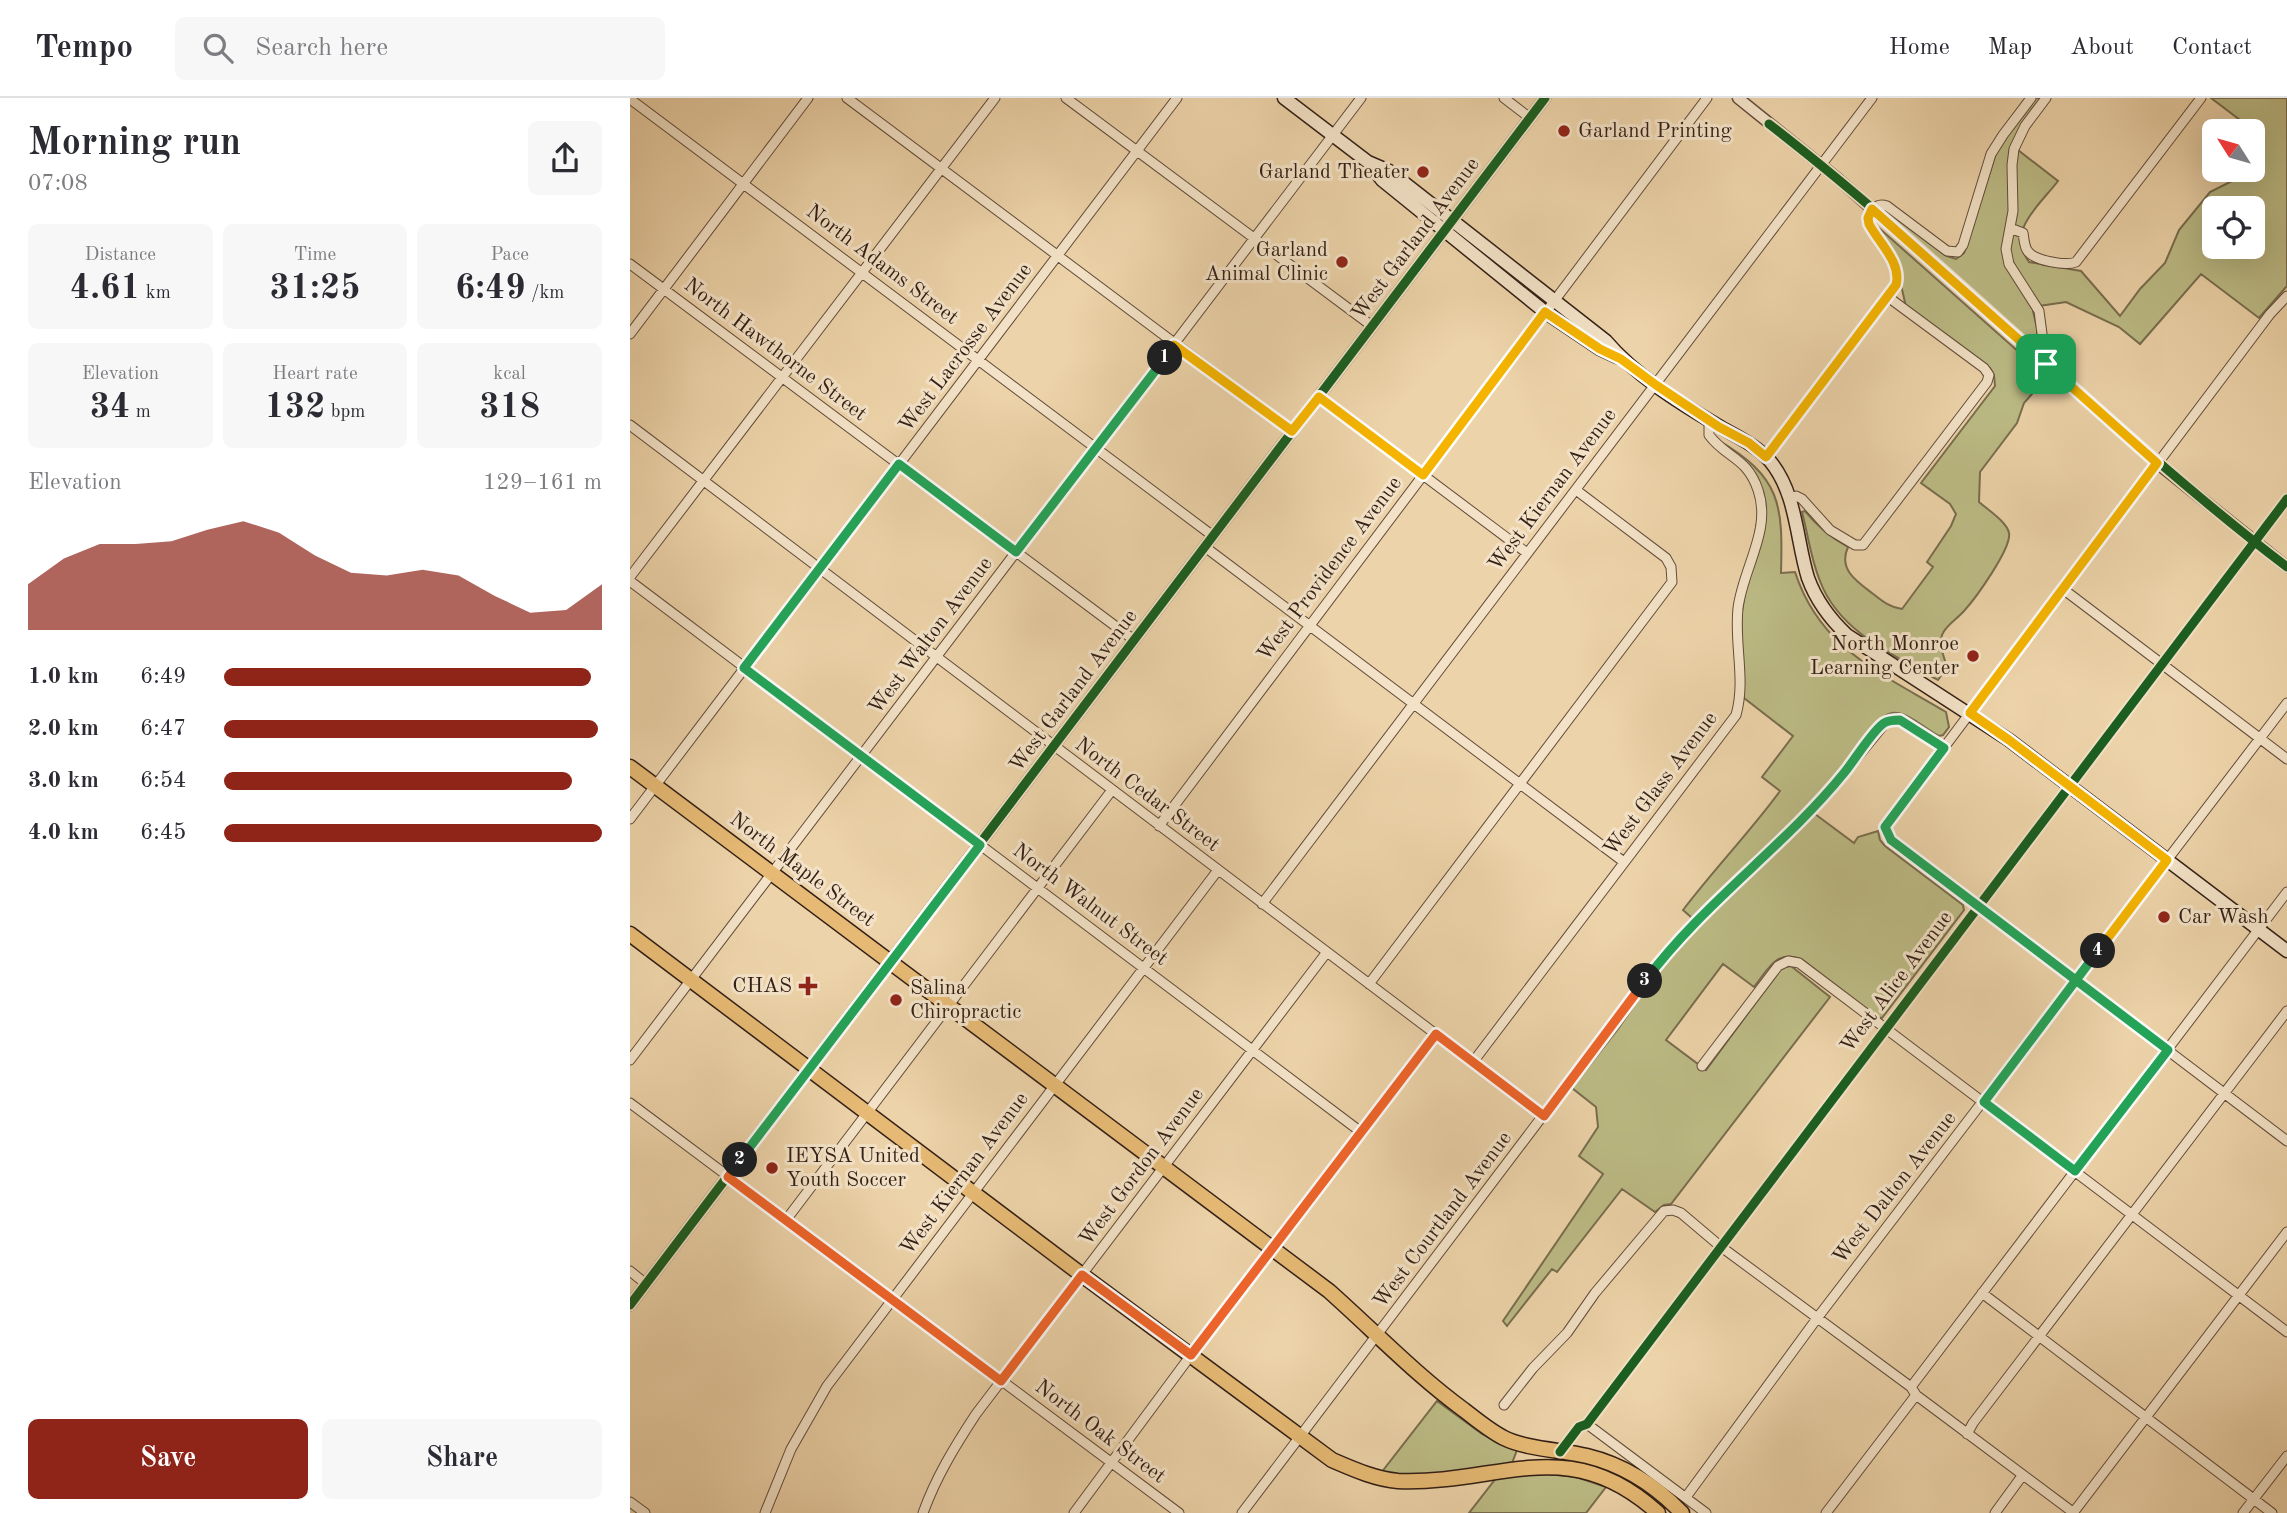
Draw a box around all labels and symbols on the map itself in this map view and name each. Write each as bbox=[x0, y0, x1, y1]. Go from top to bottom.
north arrow bbox=[2202, 119, 2264, 182]
place label: Garland Printing bbox=[1578, 121, 1733, 142]
marker: Garland Printing bbox=[1556, 123, 1572, 139]
street label: West Garland Avenue bbox=[1348, 154, 1484, 324]
place label: Garland Theater bbox=[1259, 162, 1409, 183]
marker: Garland Theater bbox=[1415, 164, 1431, 180]
street label: North Adams Street bbox=[802, 201, 962, 329]
place label: Garland Animal Clinic bbox=[1205, 240, 1328, 285]
marker: Garland Animal Clinic bbox=[1334, 254, 1350, 270]
street label: West Lacrosse Avenue bbox=[896, 260, 1036, 436]
street label: North Hawthorne Street bbox=[680, 275, 870, 425]
pin bbox=[2016, 334, 2076, 394]
pin: 1 bbox=[1148, 341, 1182, 376]
street label: West Kiernan Avenue bbox=[1485, 405, 1621, 575]
street label: West Providence Avenue bbox=[1254, 473, 1406, 665]
street label: West Walton Avenue bbox=[865, 553, 997, 719]
street label: West Garland Avenue bbox=[1006, 606, 1142, 776]
place label: North Monroe Learning Center bbox=[1810, 634, 1959, 679]
marker: North Monroe Learning Center bbox=[1965, 648, 1981, 664]
street label: West Glass Avenue bbox=[1600, 708, 1722, 860]
street label: North Cedar Street bbox=[1071, 734, 1223, 856]
street label: North Maple Street bbox=[726, 809, 878, 931]
street label: North Walnut Street bbox=[1009, 840, 1171, 970]
street label: West Alice Avenue bbox=[1837, 907, 1957, 1057]
place label: Car Wash bbox=[2178, 907, 2269, 928]
marker: Car Wash bbox=[2156, 909, 2172, 925]
pin: 4 bbox=[2080, 934, 2116, 968]
pin: 3 bbox=[1628, 964, 1662, 998]
place label: CHAS bbox=[732, 976, 792, 997]
marker: CHAS bbox=[798, 976, 818, 996]
place label: Salina Chiropractic bbox=[910, 978, 1021, 1023]
marker: Salina Chiropractic bbox=[888, 992, 904, 1008]
street label: West Gordon Avenue bbox=[1076, 1084, 1208, 1250]
street label: West Kiernan Avenue bbox=[897, 1089, 1033, 1259]
street label: West Dalton Avenue bbox=[1829, 1108, 1961, 1268]
street label: West Courtland Avenue bbox=[1370, 1128, 1516, 1312]
pin: 2 bbox=[722, 1142, 758, 1178]
place label: IEYSA United Youth Soccer bbox=[786, 1146, 920, 1191]
marker: IEYSA United Youth Soccer bbox=[764, 1160, 780, 1176]
street label: North Oak Street bbox=[1031, 1376, 1169, 1488]

